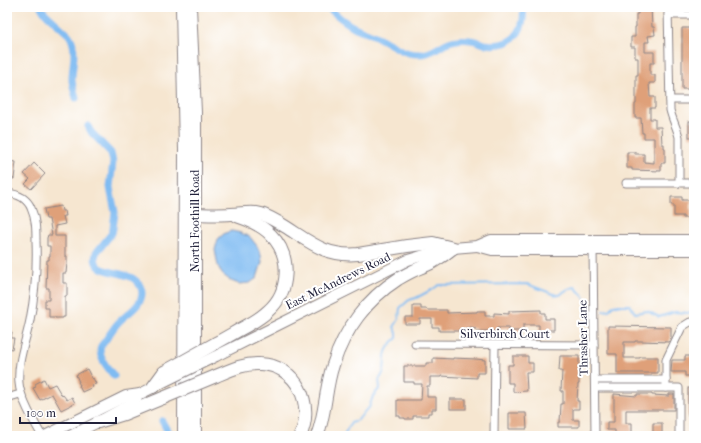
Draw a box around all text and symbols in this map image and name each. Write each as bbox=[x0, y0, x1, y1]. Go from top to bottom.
street label: North Foothill Road bbox=[188, 169, 202, 272]
street label: East McAndrews Road bbox=[283, 249, 393, 313]
street label: Thrasher Lane bbox=[575, 300, 591, 376]
street label: Silverbirch Court bbox=[460, 327, 550, 341]
scale bar bbox=[20, 399, 116, 425]
text: 100 m bbox=[26, 406, 56, 420]

